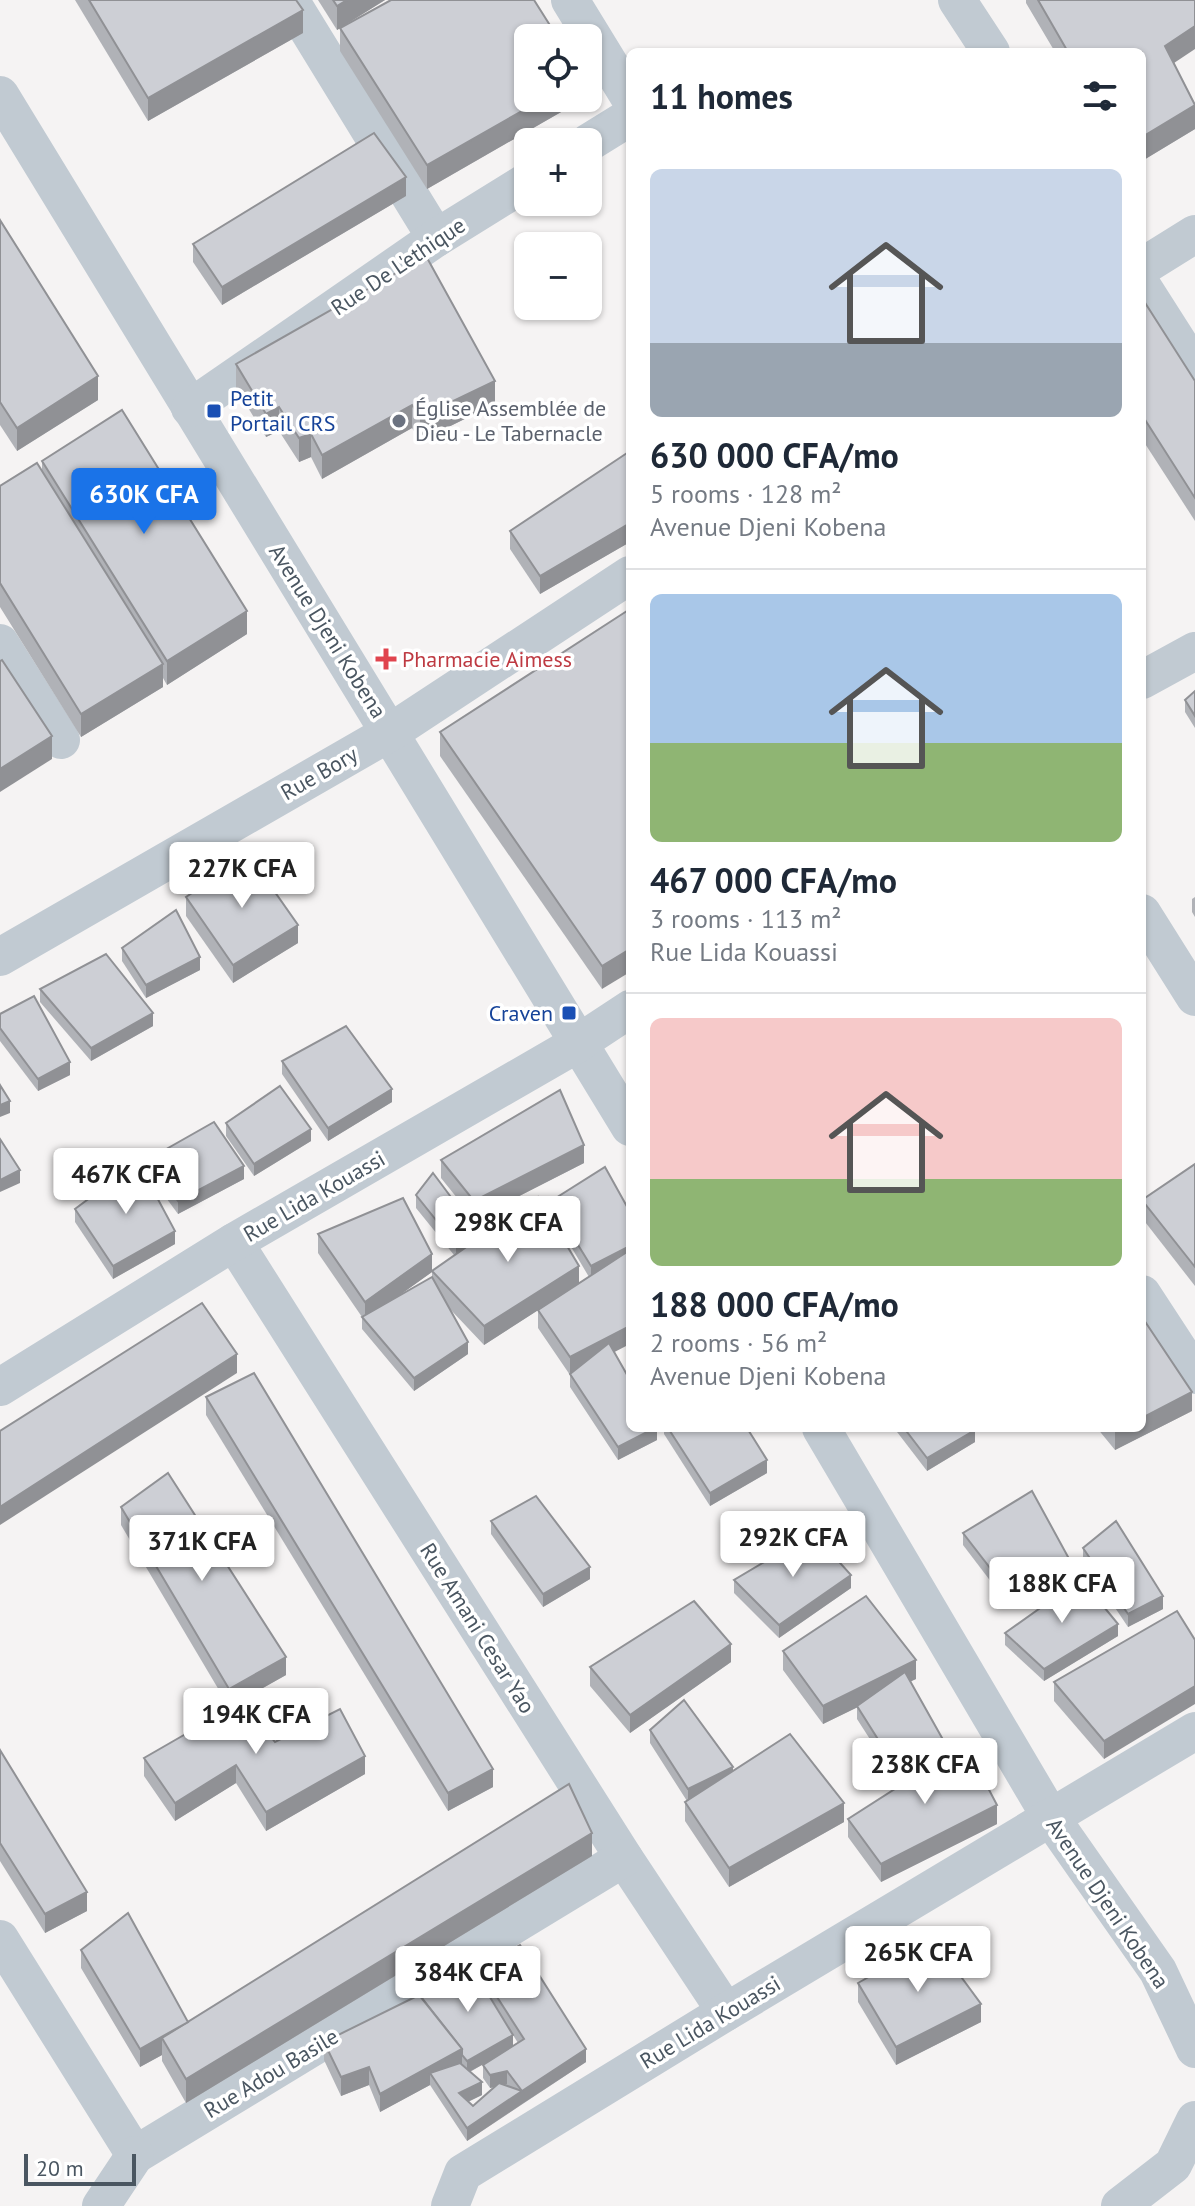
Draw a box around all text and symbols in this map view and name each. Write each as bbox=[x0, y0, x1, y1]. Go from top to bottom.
map controls bbox=[514, 24, 602, 320]
button: locate bbox=[514, 24, 602, 112]
text: 11 homes bbox=[650, 74, 793, 118]
icon: filters bbox=[1078, 74, 1122, 118]
button: + bbox=[514, 128, 602, 216]
street label: Rue De L'ethique bbox=[326, 211, 470, 321]
icon: home bbox=[814, 221, 958, 365]
button: − bbox=[514, 232, 602, 320]
place label: Petit Portail CRS bbox=[230, 384, 335, 437]
place label: Église Assemblée de Dieu - Le Tabernacle bbox=[415, 394, 606, 447]
marker: Petit Portail CRS bbox=[205, 402, 223, 420]
marker: Église Assemblée de Dieu - Le Tabernacle bbox=[390, 412, 408, 430]
text: 630 000 CFA/mo bbox=[650, 433, 899, 477]
pin: 630K CFA bbox=[61, 468, 227, 536]
text: 630K CFA bbox=[89, 477, 199, 510]
text: 5 rooms · 128 m² bbox=[650, 477, 842, 510]
text: Avenue Djeni Kobena bbox=[650, 510, 886, 543]
street label: Avenue Djeni Kobena bbox=[263, 539, 393, 723]
place label: Pharmacie Aimess bbox=[402, 645, 572, 673]
icon: home bbox=[814, 646, 958, 790]
marker: Pharmacie Aimess bbox=[377, 650, 395, 668]
street label: Rue Bory bbox=[276, 739, 363, 806]
pin: 227K CFA bbox=[159, 842, 325, 910]
text: 227K CFA bbox=[187, 851, 297, 884]
text: 467 000 CFA/mo bbox=[650, 858, 897, 902]
text: 3 rooms · 113 m² bbox=[650, 902, 842, 935]
text: Rue Lida Kouassi bbox=[650, 935, 838, 968]
place label: Craven bbox=[489, 999, 553, 1027]
marker: Craven bbox=[560, 1004, 578, 1022]
icon: home bbox=[814, 1070, 958, 1214]
street label: Rue Lida Kouassi bbox=[238, 1144, 390, 1248]
pin: 467K CFA bbox=[43, 1148, 209, 1216]
text: 467K CFA bbox=[71, 1157, 181, 1190]
pin: 298K CFA bbox=[425, 1196, 591, 1264]
text: 298K CFA bbox=[453, 1205, 563, 1238]
text: 188 000 CFA/mo bbox=[650, 1282, 899, 1326]
text: 2 rooms · 56 m² bbox=[650, 1326, 827, 1359]
text: Avenue Djeni Kobena bbox=[650, 1359, 886, 1392]
pin: 292K CFA bbox=[710, 1511, 876, 1579]
pin: 371K CFA bbox=[119, 1515, 285, 1583]
text: 292K CFA bbox=[738, 1520, 848, 1553]
text: 371K CFA bbox=[147, 1524, 257, 1557]
street label: Rue Amani Cesar Yao bbox=[414, 1538, 542, 1718]
pin: 188K CFA bbox=[979, 1557, 1145, 1625]
text: 188K CFA bbox=[1007, 1566, 1117, 1599]
pin: 194K CFA bbox=[173, 1688, 339, 1756]
text: 194K CFA bbox=[201, 1697, 311, 1730]
pin: 238K CFA bbox=[842, 1738, 1008, 1806]
text: 238K CFA bbox=[870, 1747, 980, 1780]
street label: Avenue Djeni Kobena bbox=[1040, 1812, 1176, 1994]
pin: 265K CFA bbox=[835, 1926, 1001, 1994]
text: 265K CFA bbox=[863, 1935, 973, 1968]
pin: 384K CFA bbox=[385, 1946, 551, 2014]
text: 384K CFA bbox=[413, 1955, 523, 1988]
street label: Rue Lida Kouassi bbox=[635, 1969, 785, 2075]
street label: Rue Adou Basile bbox=[199, 2022, 343, 2124]
scale bar bbox=[24, 2150, 136, 2186]
text: 20 m bbox=[36, 2154, 84, 2182]

